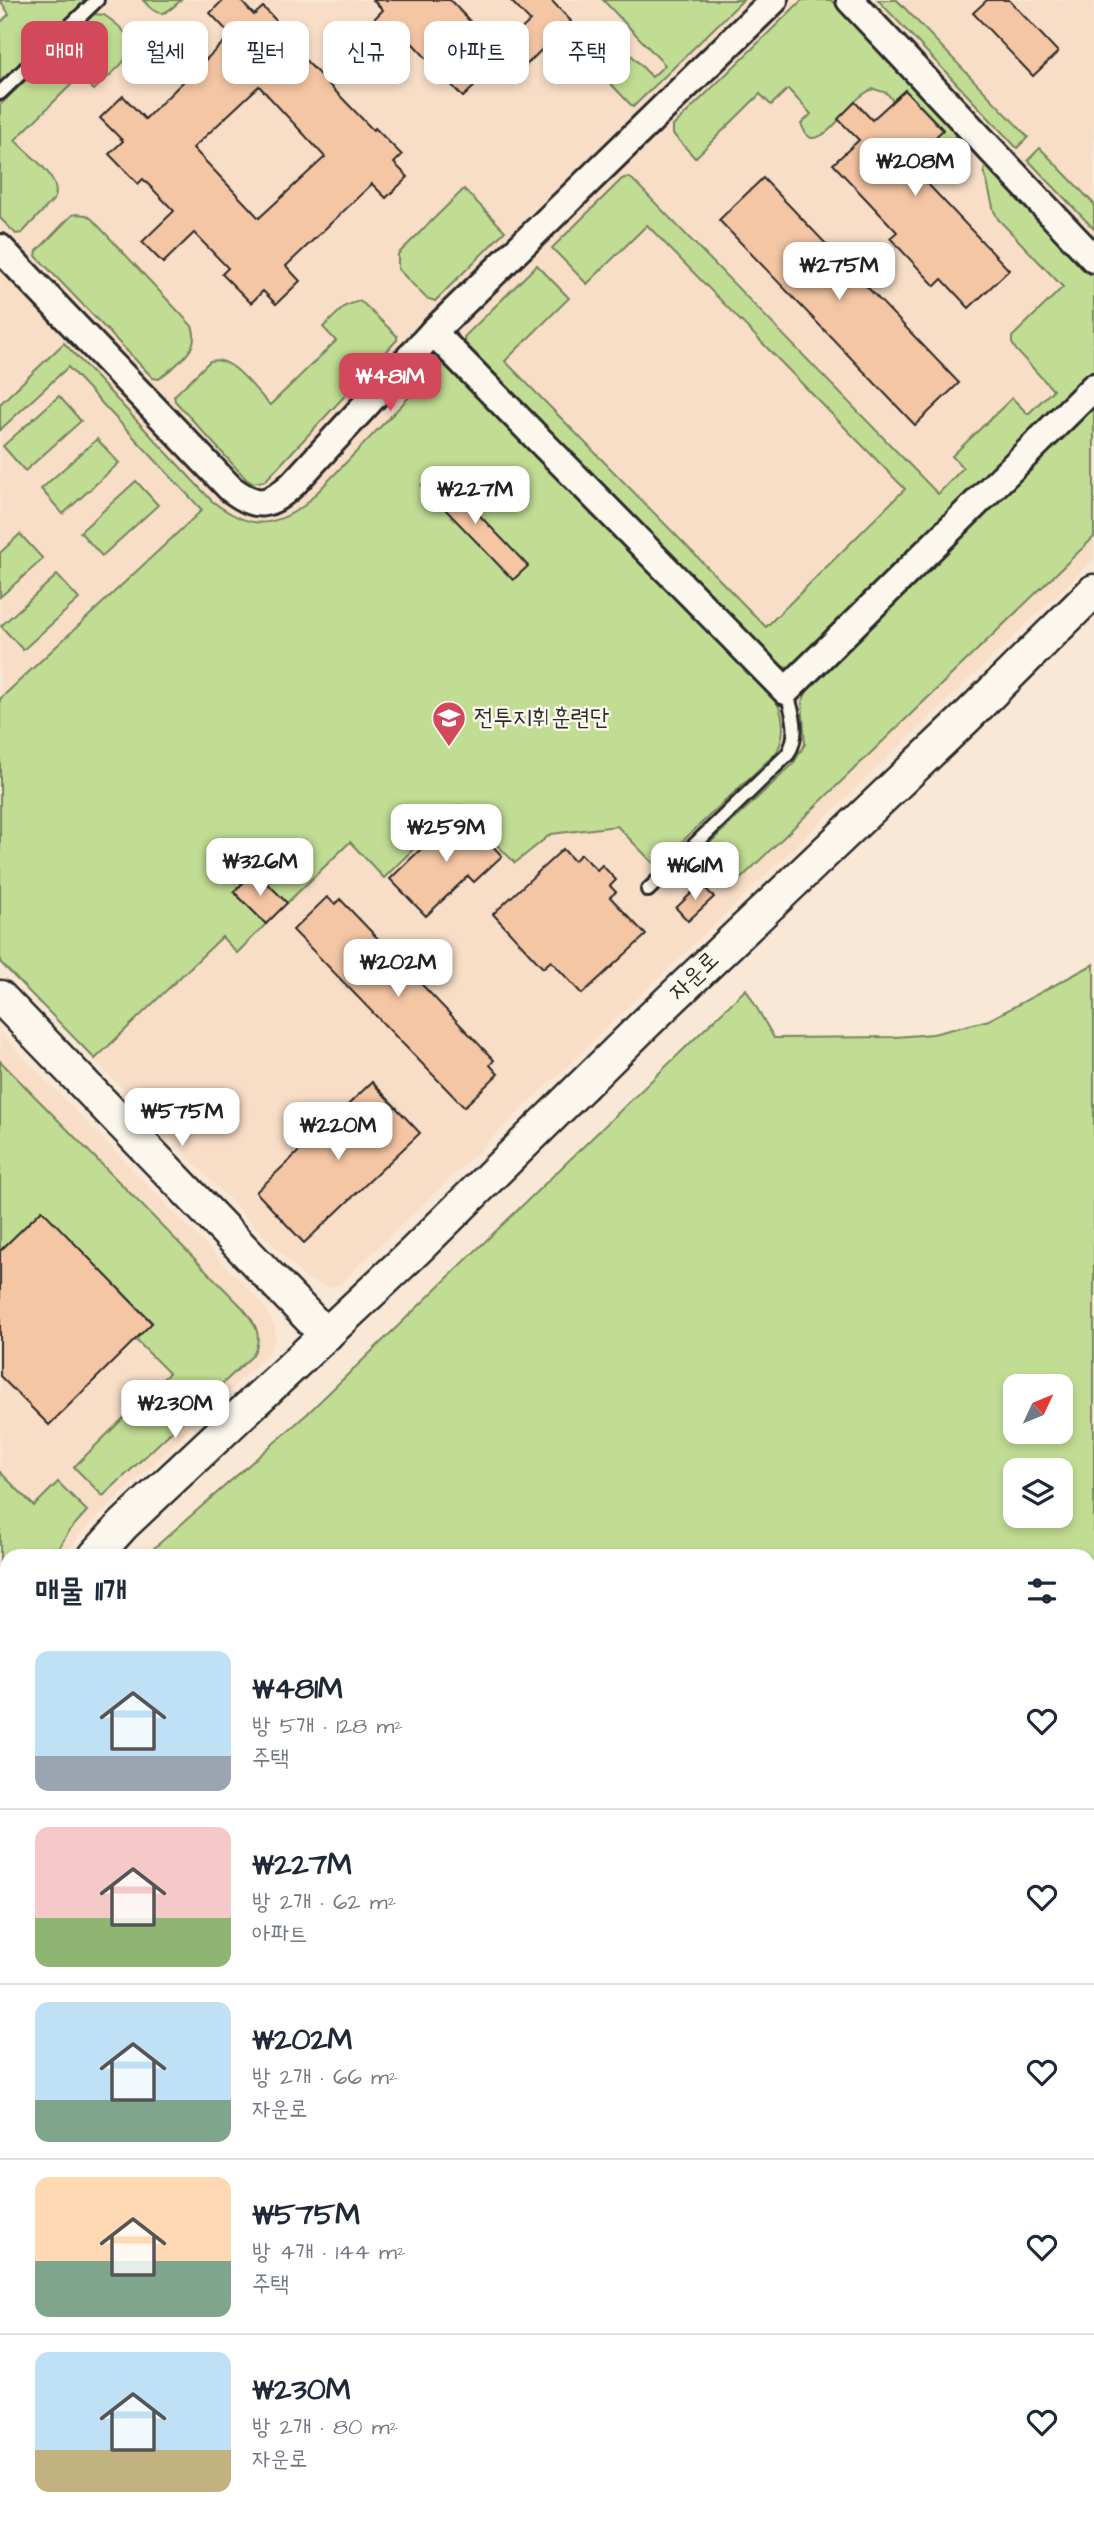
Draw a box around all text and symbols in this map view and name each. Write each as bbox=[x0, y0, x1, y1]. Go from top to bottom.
chip: 매매 bbox=[21, 21, 108, 84]
chip: 월세 bbox=[122, 21, 208, 84]
chip: 필터 bbox=[222, 21, 309, 84]
chip: 신규 bbox=[323, 21, 410, 84]
chip: 아파트 bbox=[424, 21, 529, 84]
chip: 주택 bbox=[543, 21, 630, 84]
pin: ₩208M bbox=[866, 138, 964, 198]
text: ₩208M bbox=[876, 145, 954, 177]
pin: ₩275M bbox=[790, 243, 888, 302]
text: ₩275M bbox=[799, 249, 879, 281]
pin: ₩481M bbox=[341, 354, 439, 413]
text: ₩481M bbox=[355, 360, 425, 392]
pin: ₩227M bbox=[426, 466, 524, 526]
text: ₩227M bbox=[437, 473, 513, 505]
school or university icon: 전투지휘훈련단 bbox=[430, 699, 468, 748]
place label: 전투지휘훈련단 bbox=[474, 701, 609, 735]
pin: ₩259M bbox=[397, 804, 495, 864]
text: ₩259M bbox=[407, 811, 485, 843]
pin: ₩326M bbox=[211, 838, 309, 898]
pin: ₩161M bbox=[646, 842, 744, 902]
text: ₩326M bbox=[222, 845, 298, 877]
text: ₩161M bbox=[667, 849, 723, 881]
pin: ₩202M bbox=[349, 940, 447, 999]
street label: 자운로 bbox=[661, 944, 727, 1008]
text: ₩202M bbox=[360, 946, 436, 978]
pin: ₩575M bbox=[133, 1088, 231, 1148]
text: ₩575M bbox=[141, 1095, 223, 1127]
pin: ₩220M bbox=[289, 1102, 387, 1162]
text: ₩220M bbox=[300, 1109, 376, 1141]
north arrow bbox=[1003, 1374, 1073, 1444]
map controls bbox=[1003, 1374, 1073, 1528]
pin: ₩230M bbox=[126, 1380, 224, 1440]
text: ₩230M bbox=[137, 1387, 213, 1419]
button: layers bbox=[1003, 1458, 1073, 1528]
text: 매물 11개 bbox=[35, 1570, 127, 1612]
icon: filters bbox=[1023, 1572, 1061, 1610]
text: ₩481M bbox=[252, 1668, 343, 1710]
icon: home bbox=[91, 1679, 175, 1763]
icon: heart bbox=[1023, 1702, 1061, 1740]
text: 방 5개 · 128 m² bbox=[252, 1710, 403, 1742]
text: 주택 bbox=[252, 1742, 289, 1774]
text: ₩227M bbox=[252, 1844, 352, 1886]
icon: home bbox=[91, 1855, 175, 1939]
icon: heart bbox=[1023, 1878, 1061, 1916]
text: 방 2개 · 62 m² bbox=[252, 1886, 396, 1918]
text: 아파트 bbox=[252, 1918, 308, 1950]
text: ₩202M bbox=[252, 2019, 352, 2061]
icon: home bbox=[91, 2030, 175, 2114]
icon: heart bbox=[1023, 2053, 1061, 2091]
text: 방 2개 · 66 m² bbox=[252, 2061, 398, 2093]
text: 자운로 bbox=[252, 2093, 308, 2125]
text: ₩575M bbox=[252, 2194, 360, 2236]
icon: home bbox=[91, 2205, 175, 2289]
icon: heart bbox=[1023, 2228, 1061, 2266]
text: 방 4개 · 144 m² bbox=[252, 2236, 406, 2268]
text: 주택 bbox=[252, 2268, 289, 2300]
text: ₩230M bbox=[252, 2369, 351, 2411]
icon: home bbox=[91, 2380, 175, 2464]
icon: heart bbox=[1023, 2403, 1061, 2441]
text: 방 2개 · 80 m² bbox=[252, 2411, 398, 2443]
text: 자운로 bbox=[252, 2443, 308, 2475]

